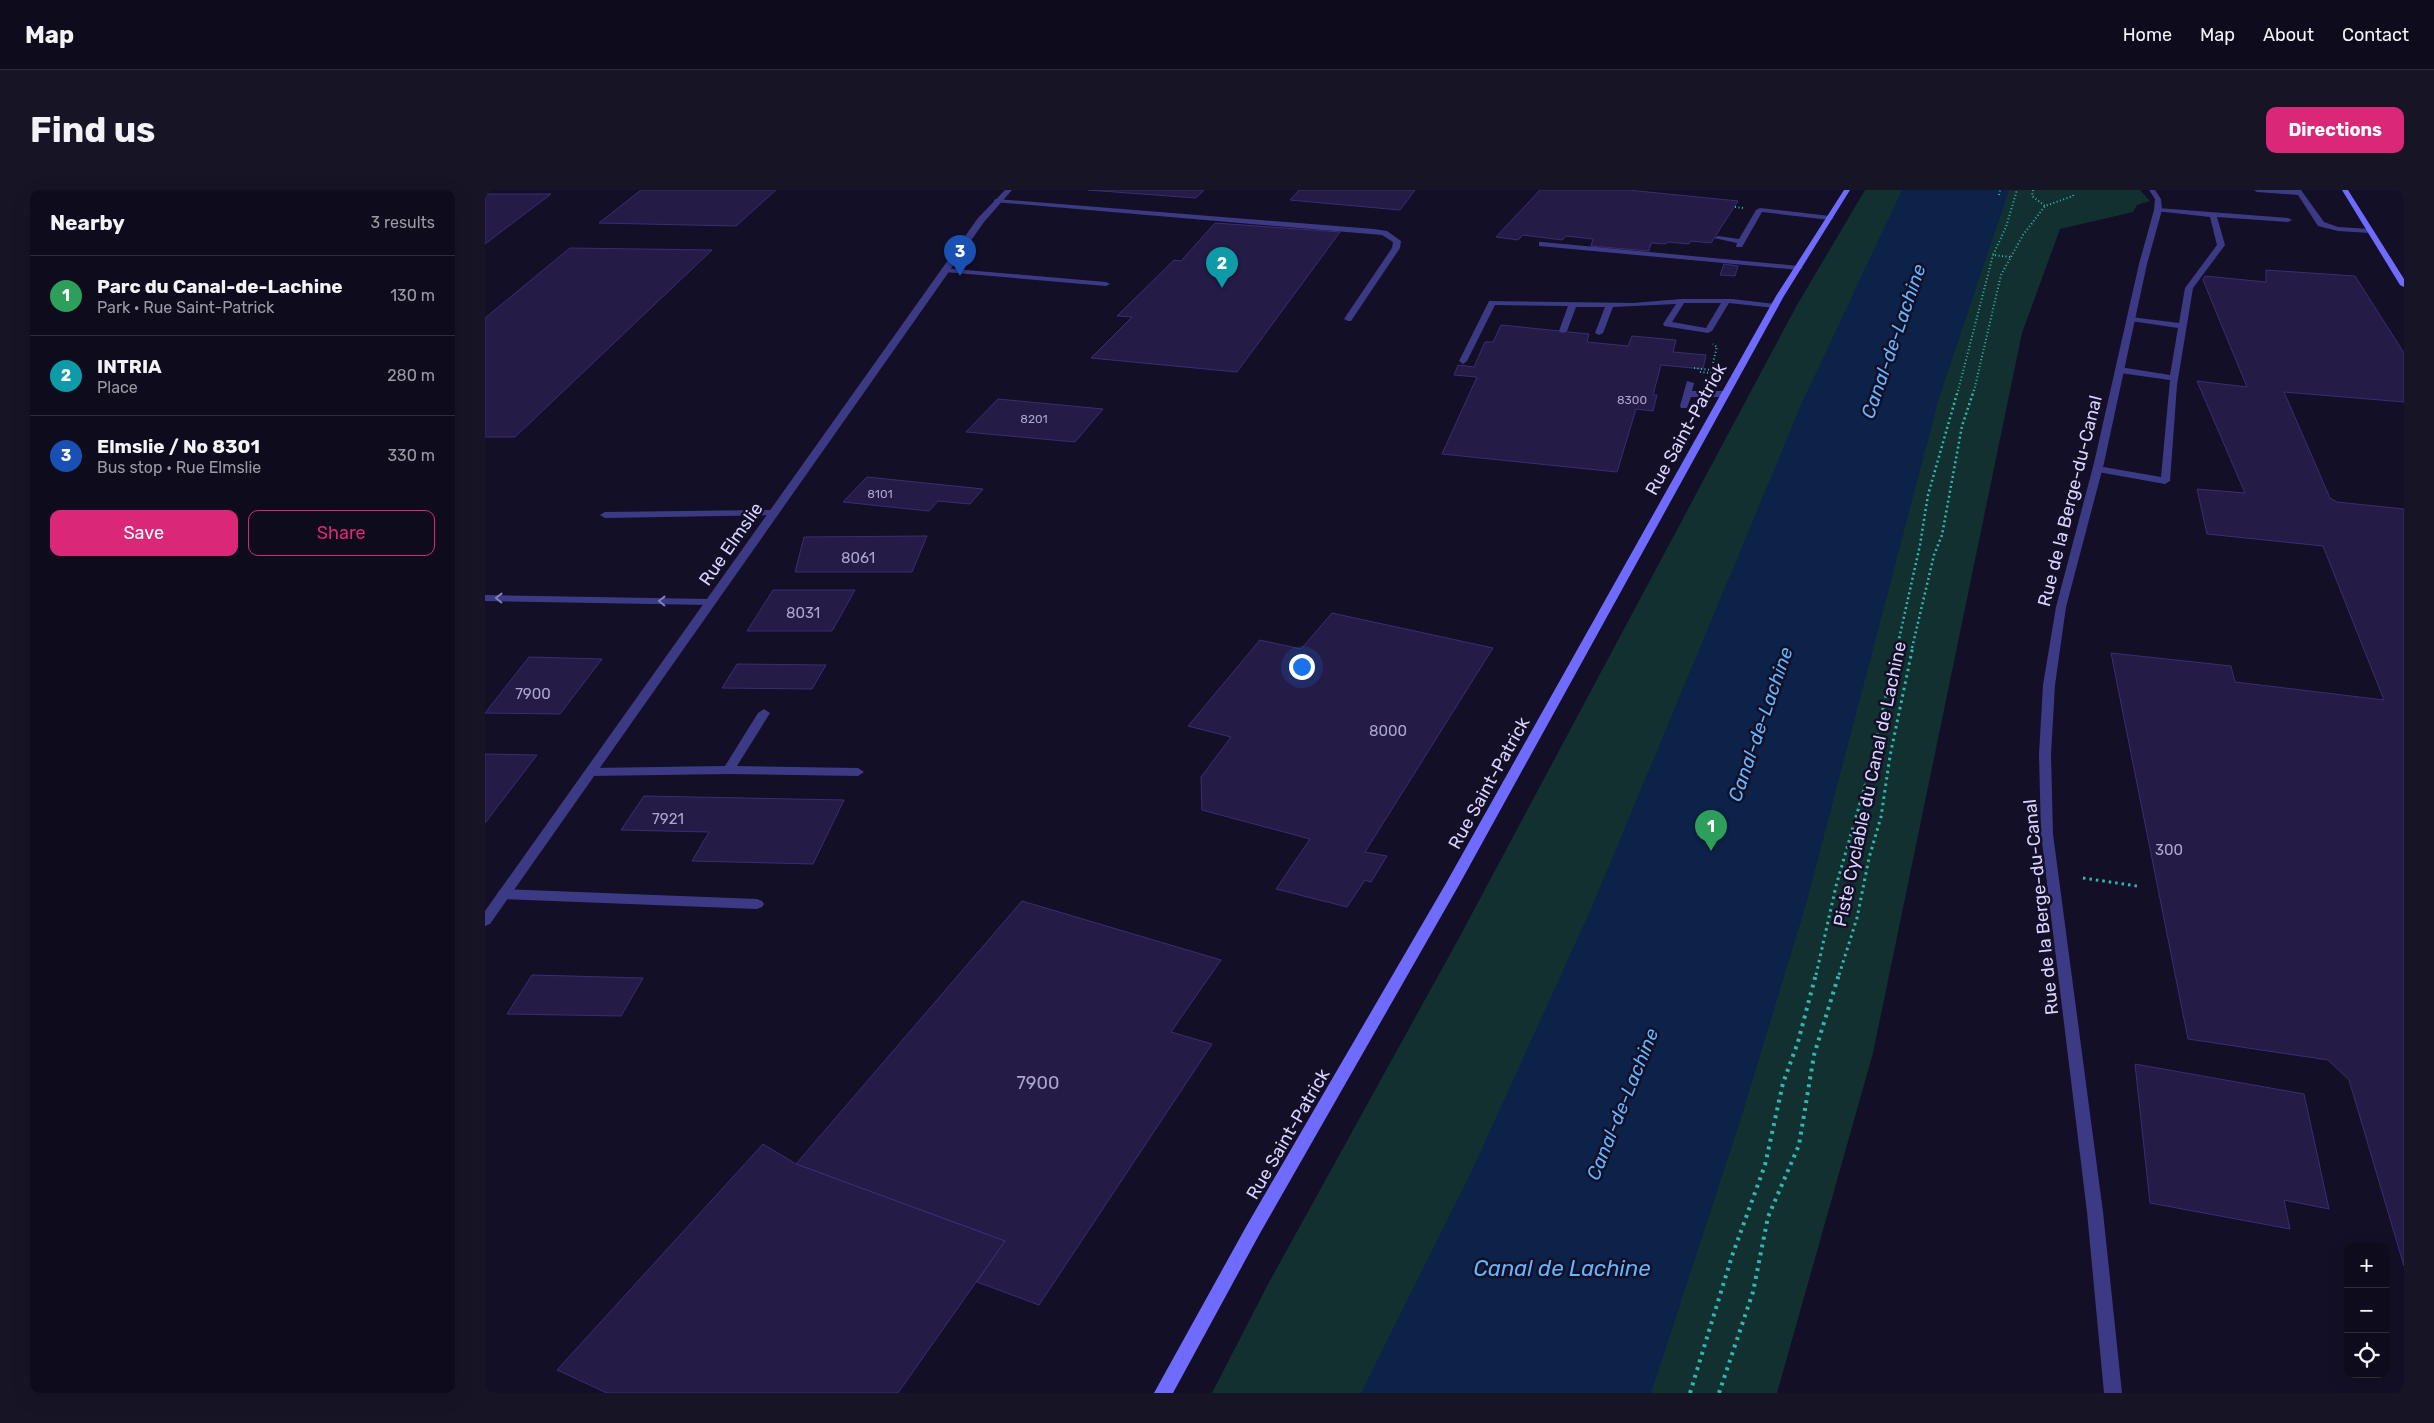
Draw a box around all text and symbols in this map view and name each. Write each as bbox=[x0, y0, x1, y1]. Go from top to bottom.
text: Map bbox=[25, 21, 74, 49]
text: Home bbox=[2123, 24, 2172, 46]
text: Map bbox=[2200, 24, 2235, 46]
text: About bbox=[2263, 24, 2314, 46]
text: Contact bbox=[2342, 24, 2409, 46]
button: Directions bbox=[2266, 107, 2404, 153]
text: Find us bbox=[30, 109, 155, 151]
text: Nearby bbox=[50, 210, 125, 235]
text: 3 results bbox=[370, 213, 435, 232]
pin: 3 bbox=[944, 235, 976, 276]
pin: 2 bbox=[1206, 247, 1238, 288]
water label: Canal-de-Lachine bbox=[1856, 261, 1931, 421]
text: Parc du Canal-de-Lachine bbox=[97, 275, 343, 298]
text: 1 bbox=[62, 286, 70, 305]
text: 130 m bbox=[390, 286, 435, 305]
text: Park · Rue Saint-Patrick bbox=[97, 298, 274, 317]
text: INTRIA bbox=[97, 355, 162, 378]
street label: Rue Saint-Patrick bbox=[1641, 359, 1732, 499]
text: 2 bbox=[61, 366, 71, 385]
text: 280 m bbox=[387, 366, 435, 385]
text: Place bbox=[97, 378, 138, 397]
house number: 8300 bbox=[1617, 393, 1647, 407]
street label: Rue de la Berge-du-Canal bbox=[2033, 393, 2107, 609]
house number: 8201 bbox=[1020, 412, 1048, 426]
text: Elmslie / No 8301 bbox=[97, 435, 260, 458]
text: 3 bbox=[61, 446, 71, 465]
text: 330 m bbox=[387, 446, 435, 465]
text: Bus stop · Rue Elmslie bbox=[97, 458, 261, 477]
house number: 8101 bbox=[867, 487, 893, 501]
street label: Rue Elmslie bbox=[694, 498, 768, 590]
button: Save bbox=[50, 510, 238, 556]
button: Share bbox=[248, 510, 435, 556]
house number: 8061 bbox=[841, 549, 875, 567]
one-way arrow bbox=[495, 593, 503, 604]
one-way arrow bbox=[657, 596, 665, 606]
house number: 8031 bbox=[786, 604, 820, 622]
street label: Piste Cyclable du Canal de Lachine bbox=[1829, 639, 1911, 929]
water label: Canal-de-Lachine bbox=[1723, 644, 1798, 804]
your location bbox=[1289, 654, 1315, 680]
house number: 7900 bbox=[515, 685, 551, 703]
street label: Rue Saint-Patrick bbox=[1444, 713, 1535, 853]
house number: 8000 bbox=[1369, 722, 1407, 740]
street label: Rue de la Berge-du-Canal bbox=[2019, 798, 2063, 1016]
house number: 7921 bbox=[652, 810, 684, 828]
pin: 1 bbox=[1695, 810, 1727, 851]
house number: 300 bbox=[2155, 841, 2183, 859]
water label: Canal-de-Lachine bbox=[1582, 1025, 1664, 1183]
street label: Rue Saint-Patrick bbox=[1242, 1064, 1335, 1203]
house number: 7900 bbox=[1017, 1072, 1059, 1094]
map controls bbox=[2344, 1243, 2389, 1378]
button: + bbox=[2344, 1243, 2389, 1288]
water label: Canal de Lachine bbox=[1473, 1255, 1651, 1282]
button: − bbox=[2344, 1288, 2389, 1333]
button: locate bbox=[2344, 1333, 2389, 1378]

